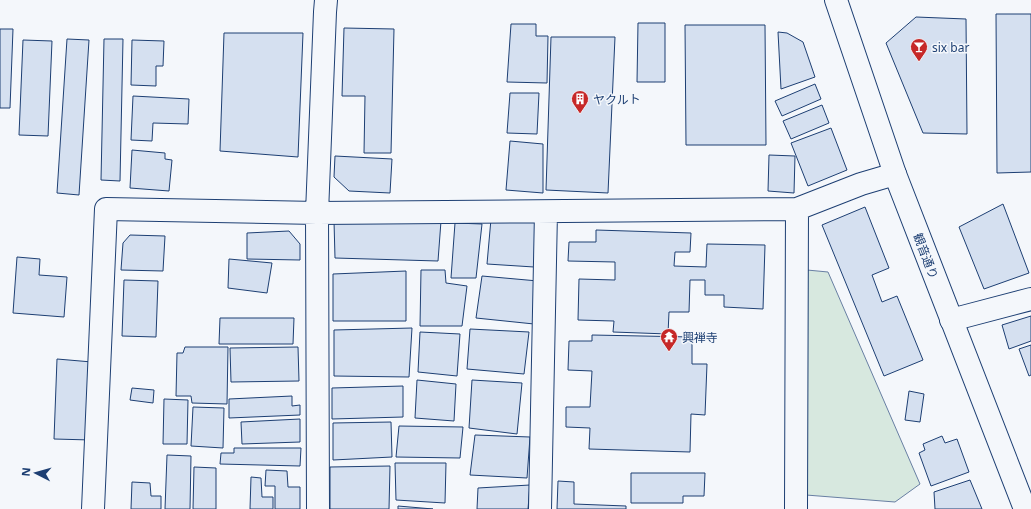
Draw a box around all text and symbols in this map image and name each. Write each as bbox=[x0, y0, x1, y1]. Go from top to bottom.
bar icon: six bar bbox=[909, 37, 929, 62]
place label: six bar bbox=[932, 39, 969, 56]
building icon: ヤクルト bbox=[570, 89, 590, 114]
place label: ヤクルト bbox=[593, 91, 641, 108]
street label: 観音通り bbox=[909, 231, 943, 281]
temple icon: 興禅寺 bbox=[659, 327, 679, 352]
place label: 興禅寺 bbox=[682, 329, 718, 346]
north arrow bbox=[16, 453, 56, 493]
text: N bbox=[18, 467, 33, 477]

